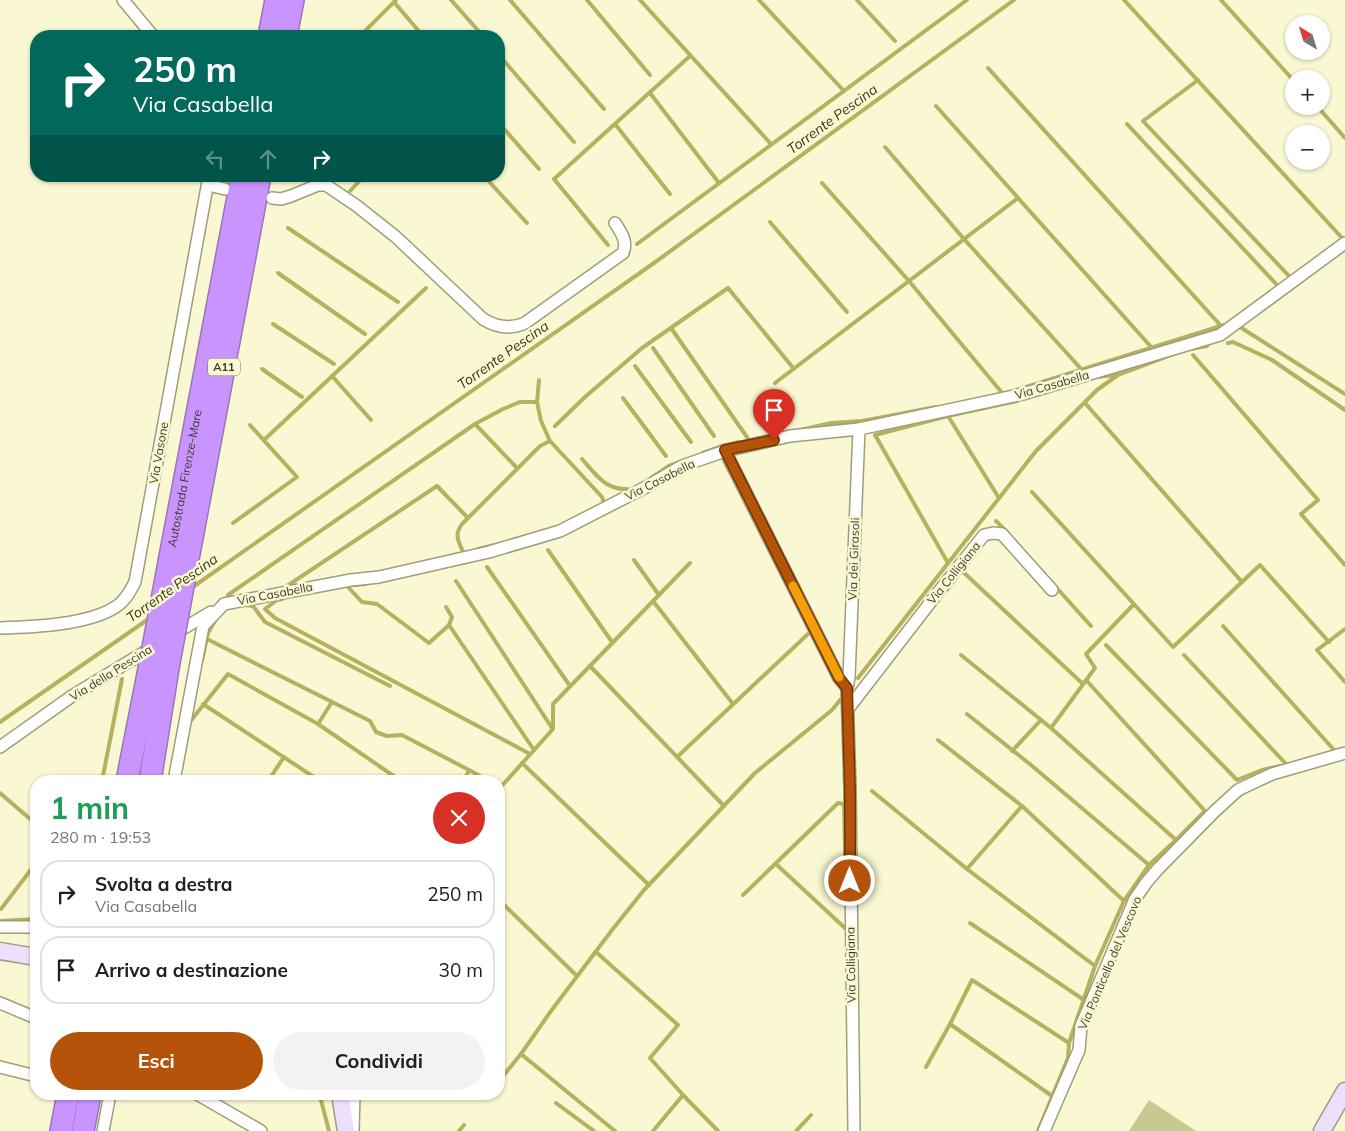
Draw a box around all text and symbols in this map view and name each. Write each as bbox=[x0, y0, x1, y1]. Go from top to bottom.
north arrow bbox=[1285, 15, 1330, 60]
map controls bbox=[1285, 15, 1330, 170]
text: 250 m bbox=[133, 47, 237, 91]
icon: right bbox=[50, 50, 115, 115]
button: + bbox=[1285, 70, 1330, 115]
water label: Torrente Pescina bbox=[783, 80, 881, 158]
text: Via Casabella bbox=[133, 90, 273, 118]
button: − bbox=[1285, 125, 1330, 170]
icon: left bbox=[201, 145, 229, 173]
icon: ahead bbox=[254, 145, 282, 173]
icon: right bbox=[307, 145, 335, 173]
water label: Torrente Pescina bbox=[454, 317, 552, 393]
road number: A11 bbox=[208, 358, 240, 376]
street label: Via Casabella bbox=[1013, 367, 1091, 402]
pin bbox=[753, 389, 795, 440]
icon: arrive bbox=[760, 396, 788, 424]
street label: Autostrada Firenze-Mare bbox=[164, 408, 205, 548]
street label: Via Vasone bbox=[146, 421, 171, 485]
street label: Via Casabella bbox=[622, 455, 697, 504]
street label: Via dei Girasoli bbox=[845, 517, 862, 601]
street label: Via Colligiana bbox=[924, 538, 983, 607]
water label: Torrente Pescina bbox=[123, 550, 221, 626]
street label: Via Casabella bbox=[236, 579, 314, 608]
street label: Via della Pescina bbox=[67, 641, 155, 704]
text: 1 min bbox=[50, 789, 129, 827]
button: close bbox=[433, 792, 485, 844]
text: 280 m · 19:53 bbox=[50, 827, 151, 847]
position arrow bbox=[823, 854, 875, 906]
text: Svolta a destra bbox=[95, 872, 233, 896]
icon: right bbox=[52, 880, 80, 908]
text: 250 m bbox=[427, 882, 483, 906]
street label: Via Ponticello del Vescovo bbox=[1075, 894, 1145, 1032]
text: Via Casabella bbox=[95, 896, 197, 916]
street label: Via Colligiana bbox=[842, 927, 859, 1003]
icon: arrive bbox=[52, 956, 80, 984]
text: Arrivo a destinazione bbox=[95, 958, 288, 982]
text: 30 m bbox=[439, 958, 483, 982]
button: Esci bbox=[50, 1032, 263, 1090]
button: Condividi bbox=[273, 1032, 485, 1090]

